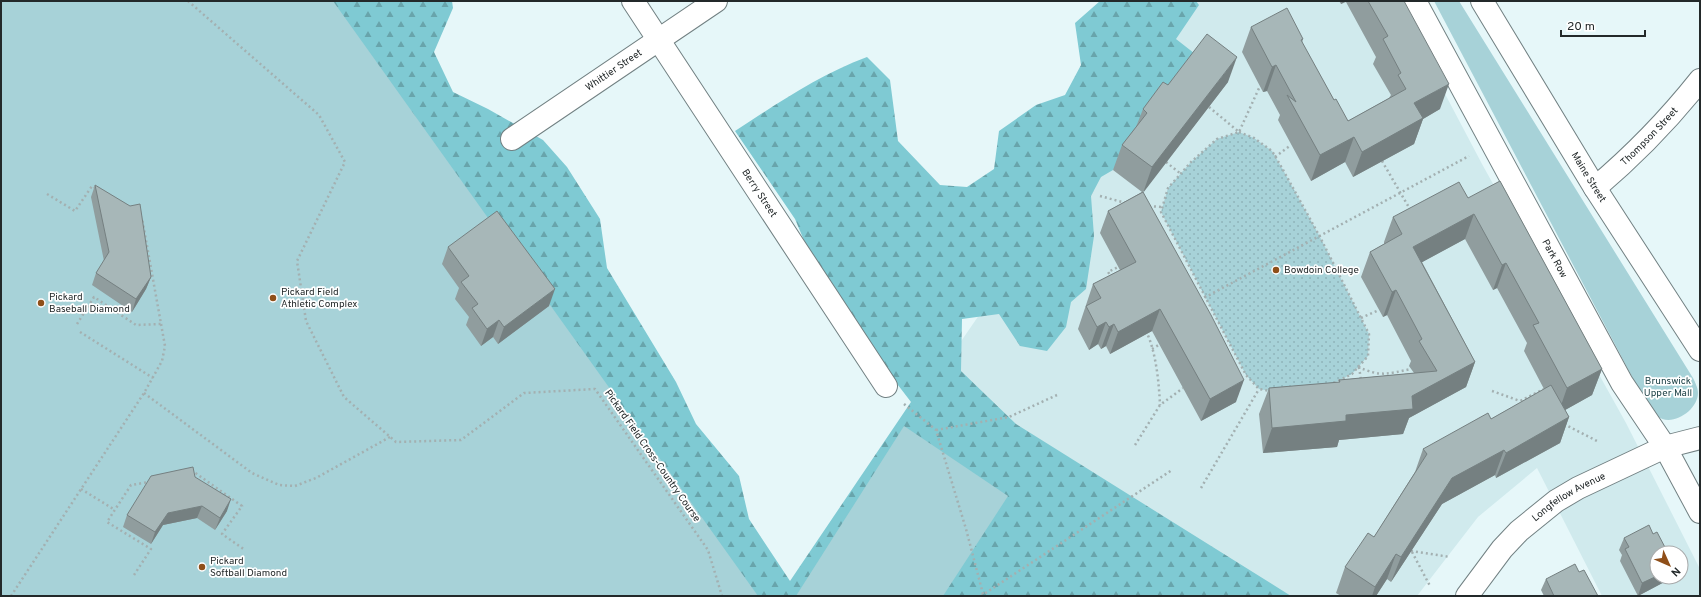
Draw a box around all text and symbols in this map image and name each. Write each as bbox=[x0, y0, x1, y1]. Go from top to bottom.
scale bar bbox=[1561, 12, 1645, 38]
text: 20 m bbox=[1567, 19, 1595, 35]
street label: Whittier Street bbox=[583, 46, 645, 94]
street label: Thompson Street bbox=[1618, 104, 1681, 169]
street label: Maine Street bbox=[1568, 150, 1609, 205]
street label: Berry Street bbox=[739, 167, 780, 220]
street label: Park Row bbox=[1539, 237, 1570, 280]
place label: Bowdoin College bbox=[1284, 264, 1359, 277]
marker: Bowdoin College bbox=[1271, 265, 1281, 275]
place label: Pickard Field Athletic Complex bbox=[281, 286, 357, 311]
place label: Pickard Baseball Diamond bbox=[49, 291, 130, 316]
marker: Pickard Field Athletic Complex bbox=[268, 293, 278, 303]
marker: Pickard Baseball Diamond bbox=[36, 298, 46, 308]
park label: Brunswick Upper Mall bbox=[1644, 375, 1692, 400]
street label: Pickard Field Cross-Country Course bbox=[601, 387, 703, 525]
street label: Longfellow Avenue bbox=[1529, 469, 1608, 524]
north arrow bbox=[1649, 545, 1689, 585]
place label: Pickard Softball Diamond bbox=[210, 555, 287, 580]
marker: Pickard Softball Diamond bbox=[197, 562, 207, 572]
text: N bbox=[1668, 564, 1683, 579]

